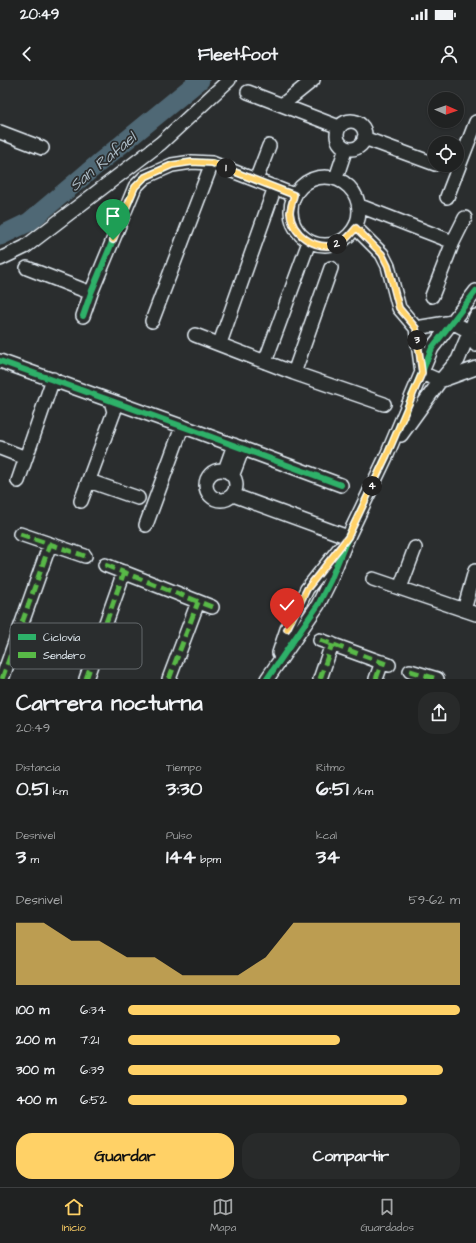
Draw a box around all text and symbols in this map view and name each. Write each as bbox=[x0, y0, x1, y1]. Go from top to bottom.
text: 20:49 bbox=[20, 4, 59, 25]
text: Fleetfoot bbox=[198, 42, 278, 67]
icon: back bbox=[16, 43, 38, 65]
icon: person bbox=[438, 43, 460, 65]
north arrow bbox=[428, 92, 464, 128]
map controls bbox=[428, 92, 464, 172]
water label: San Rafael bbox=[64, 126, 143, 196]
button: locate bbox=[428, 136, 464, 172]
pin: 1 bbox=[216, 158, 236, 178]
text: 1 bbox=[225, 160, 227, 175]
pin bbox=[96, 199, 130, 240]
icon: arrive bbox=[102, 205, 124, 227]
pin: 2 bbox=[327, 234, 347, 254]
text: 2 bbox=[334, 236, 340, 251]
pin: 3 bbox=[407, 330, 427, 350]
text: 3 bbox=[414, 332, 420, 347]
pin: 4 bbox=[362, 476, 382, 496]
text: 4 bbox=[368, 478, 376, 493]
pin bbox=[270, 588, 304, 629]
icon: check bbox=[276, 594, 298, 616]
legend bbox=[10, 623, 142, 669]
text: Ciclovía bbox=[43, 630, 81, 645]
text: Sendero bbox=[43, 648, 86, 663]
text: Carrera nocturna bbox=[16, 688, 203, 719]
button: share bbox=[418, 692, 460, 734]
text: 20:49 bbox=[16, 719, 50, 737]
text: Distancia bbox=[16, 760, 60, 775]
text: Tiempo bbox=[166, 760, 201, 775]
text: Ritmo bbox=[316, 760, 345, 775]
text: 0.51 bbox=[16, 775, 48, 803]
text: 3:30 bbox=[166, 775, 202, 803]
text: 6:51 bbox=[316, 775, 349, 803]
text: km bbox=[48, 784, 68, 799]
text: /km bbox=[349, 784, 373, 799]
text: Desnivel bbox=[16, 828, 55, 843]
text: Pulso bbox=[166, 828, 192, 843]
text: kcal bbox=[316, 828, 337, 843]
text: 3 bbox=[16, 843, 26, 871]
text: 144 bbox=[166, 843, 196, 871]
text: 34 bbox=[316, 843, 340, 871]
text: m bbox=[26, 852, 39, 867]
text: bpm bbox=[196, 852, 221, 867]
text: Desnivel bbox=[16, 891, 62, 909]
text: 59–62 m bbox=[408, 891, 460, 909]
text: 100 m bbox=[16, 1001, 49, 1019]
text: 6:34 bbox=[80, 1001, 106, 1019]
text: 200 m bbox=[16, 1031, 55, 1049]
text: 7:21 bbox=[80, 1031, 99, 1049]
text: 300 m bbox=[16, 1061, 54, 1079]
text: 6:39 bbox=[80, 1061, 104, 1079]
text: 400 m bbox=[16, 1091, 57, 1109]
text: 6:52 bbox=[80, 1091, 107, 1109]
button: Guardar bbox=[16, 1133, 234, 1179]
button: Compartir bbox=[242, 1133, 460, 1179]
tab: Inicio bbox=[62, 1196, 86, 1235]
tab: Mapa bbox=[210, 1196, 236, 1235]
tab: Guardados bbox=[360, 1196, 414, 1235]

